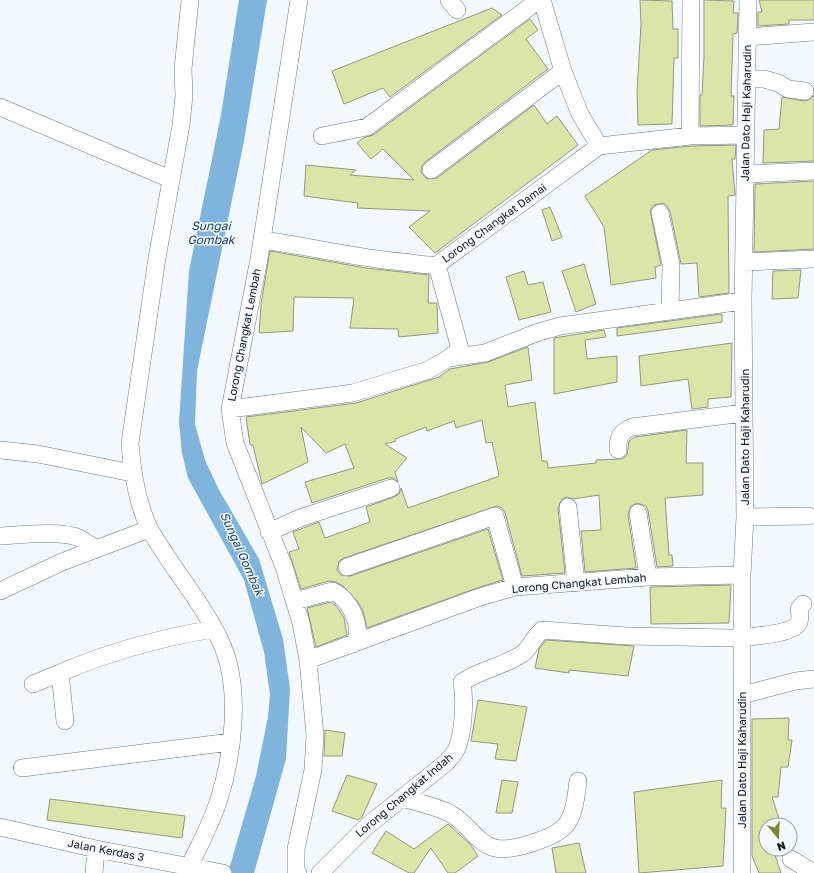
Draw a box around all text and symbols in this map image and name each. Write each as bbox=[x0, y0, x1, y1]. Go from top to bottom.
street label: Jalan Dato Haji Kaharudin bbox=[738, 45, 753, 181]
street label: Lorong Changkat Damai bbox=[439, 180, 549, 265]
water label: Sungai Gombak bbox=[187, 218, 236, 247]
street label: Lorong Changkat Lembah bbox=[224, 267, 263, 403]
street label: Jalan Dato Haji Kaharudin bbox=[738, 369, 751, 505]
water label: Sungai Gombak bbox=[217, 510, 268, 599]
street label: Lorong Changkat Lembah bbox=[511, 570, 647, 595]
street label: Jalan Dato Haji Kaharudin bbox=[735, 692, 748, 828]
street label: Lorong Changkat Indah bbox=[352, 750, 455, 839]
north arrow bbox=[758, 817, 798, 857]
street label: Jalan Kerdas 3 bbox=[67, 836, 145, 863]
text: N bbox=[775, 839, 787, 854]

